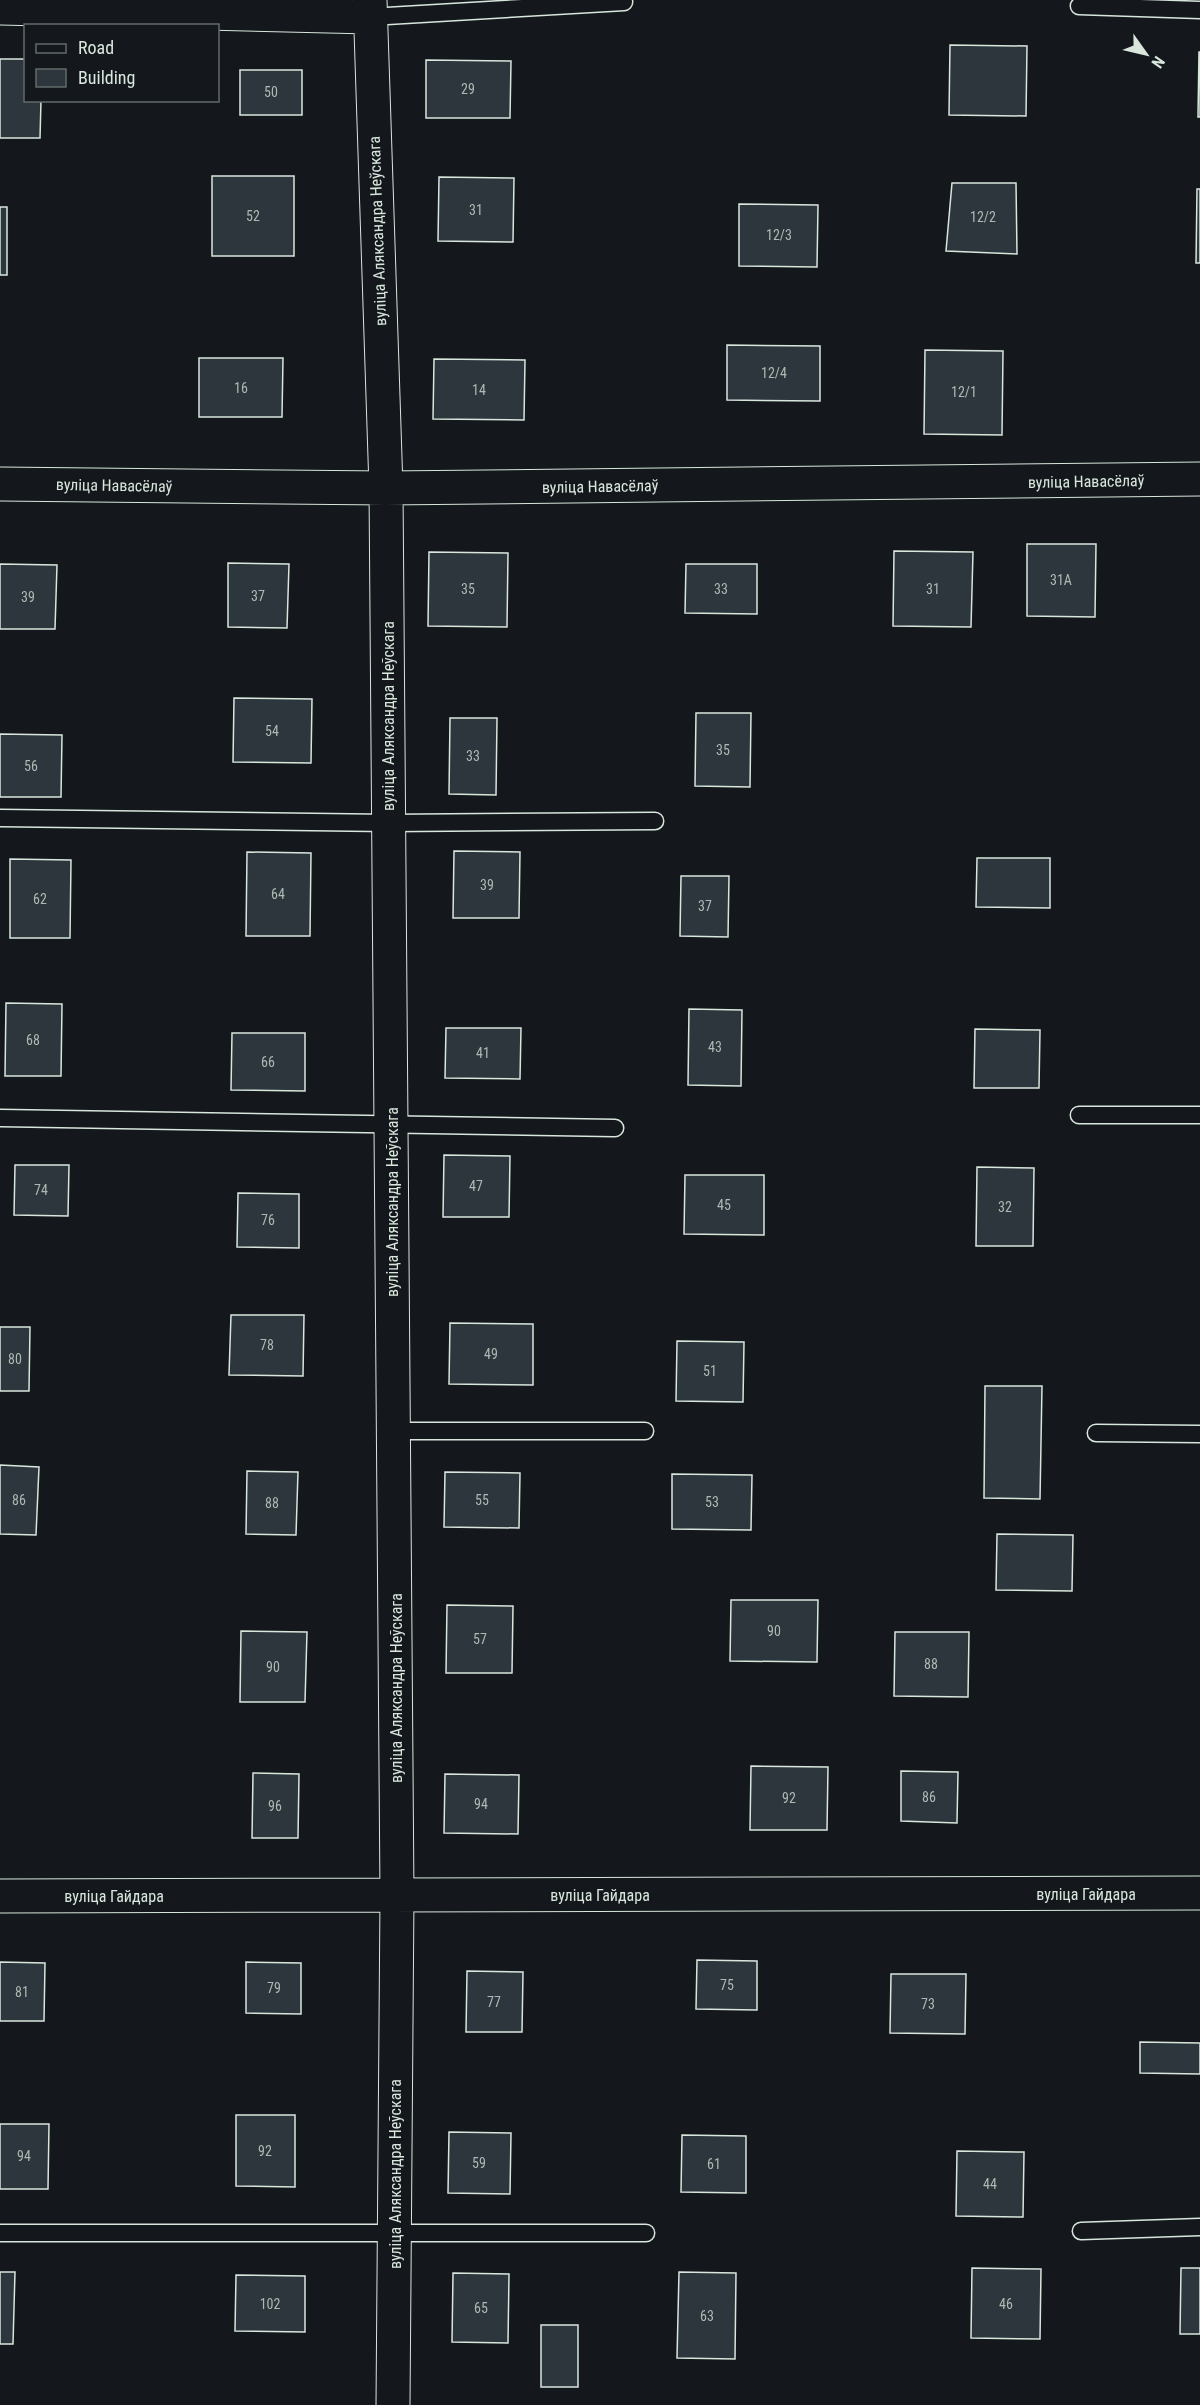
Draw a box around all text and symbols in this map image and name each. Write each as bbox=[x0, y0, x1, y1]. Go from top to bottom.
legend bbox=[24, 24, 219, 102]
north arrow bbox=[1116, 24, 1176, 84]
text: Road bbox=[78, 37, 114, 58]
text: N bbox=[1147, 53, 1169, 71]
text: Building bbox=[78, 67, 135, 88]
house number: 29 bbox=[461, 81, 475, 97]
house number: 50 bbox=[264, 84, 278, 100]
street label: вуліца Аляксандра Неўскага bbox=[365, 136, 390, 326]
house number: 31 bbox=[469, 202, 483, 218]
house number: 52 bbox=[246, 208, 260, 224]
house number: 12/2 bbox=[970, 209, 996, 225]
house number: 12/3 bbox=[766, 227, 792, 243]
house number: 12/4 bbox=[761, 365, 787, 381]
house number: 16 bbox=[234, 380, 248, 396]
house number: 14 bbox=[472, 382, 486, 398]
house number: 12/1 bbox=[951, 384, 977, 400]
street label: вуліца Навасёлаў bbox=[1028, 471, 1145, 492]
street label: вуліца Навасёлаў bbox=[56, 475, 173, 496]
street label: вуліца Навасёлаў bbox=[542, 476, 659, 497]
house number: 31А bbox=[1050, 572, 1072, 588]
house number: 35 bbox=[461, 581, 475, 597]
house number: 33 bbox=[714, 581, 728, 597]
house number: 31 bbox=[926, 581, 940, 597]
house number: 37 bbox=[251, 588, 265, 604]
house number: 39 bbox=[21, 589, 35, 605]
street label: вуліца Аляксандра Неўскага bbox=[379, 621, 398, 811]
house number: 54 bbox=[265, 723, 279, 739]
house number: 35 bbox=[716, 742, 730, 758]
house number: 33 bbox=[466, 748, 480, 764]
house number: 56 bbox=[24, 758, 38, 774]
house number: 39 bbox=[480, 877, 494, 893]
house number: 64 bbox=[271, 886, 285, 902]
house number: 62 bbox=[33, 891, 47, 907]
house number: 37 bbox=[698, 898, 712, 914]
house number: 68 bbox=[26, 1032, 40, 1048]
house number: 43 bbox=[708, 1039, 722, 1055]
house number: 41 bbox=[476, 1045, 490, 1061]
house number: 66 bbox=[261, 1054, 275, 1070]
street label: вуліца Аляксандра Неўскага bbox=[383, 1107, 402, 1297]
house number: 47 bbox=[469, 1178, 483, 1194]
house number: 74 bbox=[34, 1182, 48, 1198]
house number: 45 bbox=[717, 1197, 731, 1213]
house number: 32 bbox=[998, 1199, 1012, 1215]
house number: 76 bbox=[261, 1212, 275, 1228]
house number: 78 bbox=[260, 1337, 274, 1353]
house number: 49 bbox=[484, 1346, 498, 1362]
house number: 80 bbox=[8, 1351, 22, 1367]
house number: 51 bbox=[703, 1363, 717, 1379]
house number: 86 bbox=[12, 1492, 26, 1508]
house number: 55 bbox=[475, 1492, 489, 1508]
house number: 53 bbox=[705, 1494, 719, 1510]
house number: 88 bbox=[265, 1495, 279, 1511]
street label: вуліца Аляксандра Неўскага bbox=[387, 1593, 406, 1783]
house number: 90 bbox=[767, 1623, 781, 1639]
house number: 57 bbox=[473, 1631, 487, 1647]
house number: 88 bbox=[924, 1656, 938, 1672]
house number: 90 bbox=[266, 1659, 280, 1675]
house number: 86 bbox=[922, 1789, 936, 1805]
house number: 92 bbox=[782, 1790, 796, 1806]
house number: 94 bbox=[474, 1796, 488, 1812]
house number: 96 bbox=[268, 1798, 282, 1814]
street label: вуліца Гайдара bbox=[1036, 1885, 1136, 1904]
street label: вуліца Гайдара bbox=[550, 1886, 650, 1905]
street label: вуліца Гайдара bbox=[64, 1887, 164, 1906]
house number: 75 bbox=[720, 1977, 734, 1993]
house number: 79 bbox=[267, 1980, 281, 1996]
house number: 81 bbox=[15, 1984, 29, 2000]
house number: 77 bbox=[487, 1994, 501, 2010]
house number: 73 bbox=[921, 1996, 935, 2012]
street label: вуліца Аляксандра Неўскага bbox=[386, 2079, 405, 2269]
house number: 92 bbox=[258, 2143, 272, 2159]
house number: 94 bbox=[17, 2148, 31, 2164]
house number: 59 bbox=[472, 2155, 486, 2171]
house number: 61 bbox=[707, 2156, 721, 2172]
house number: 44 bbox=[983, 2176, 997, 2192]
house number: 102 bbox=[260, 2296, 280, 2312]
house number: 46 bbox=[999, 2296, 1013, 2312]
house number: 65 bbox=[474, 2300, 488, 2316]
house number: 63 bbox=[700, 2308, 714, 2324]

